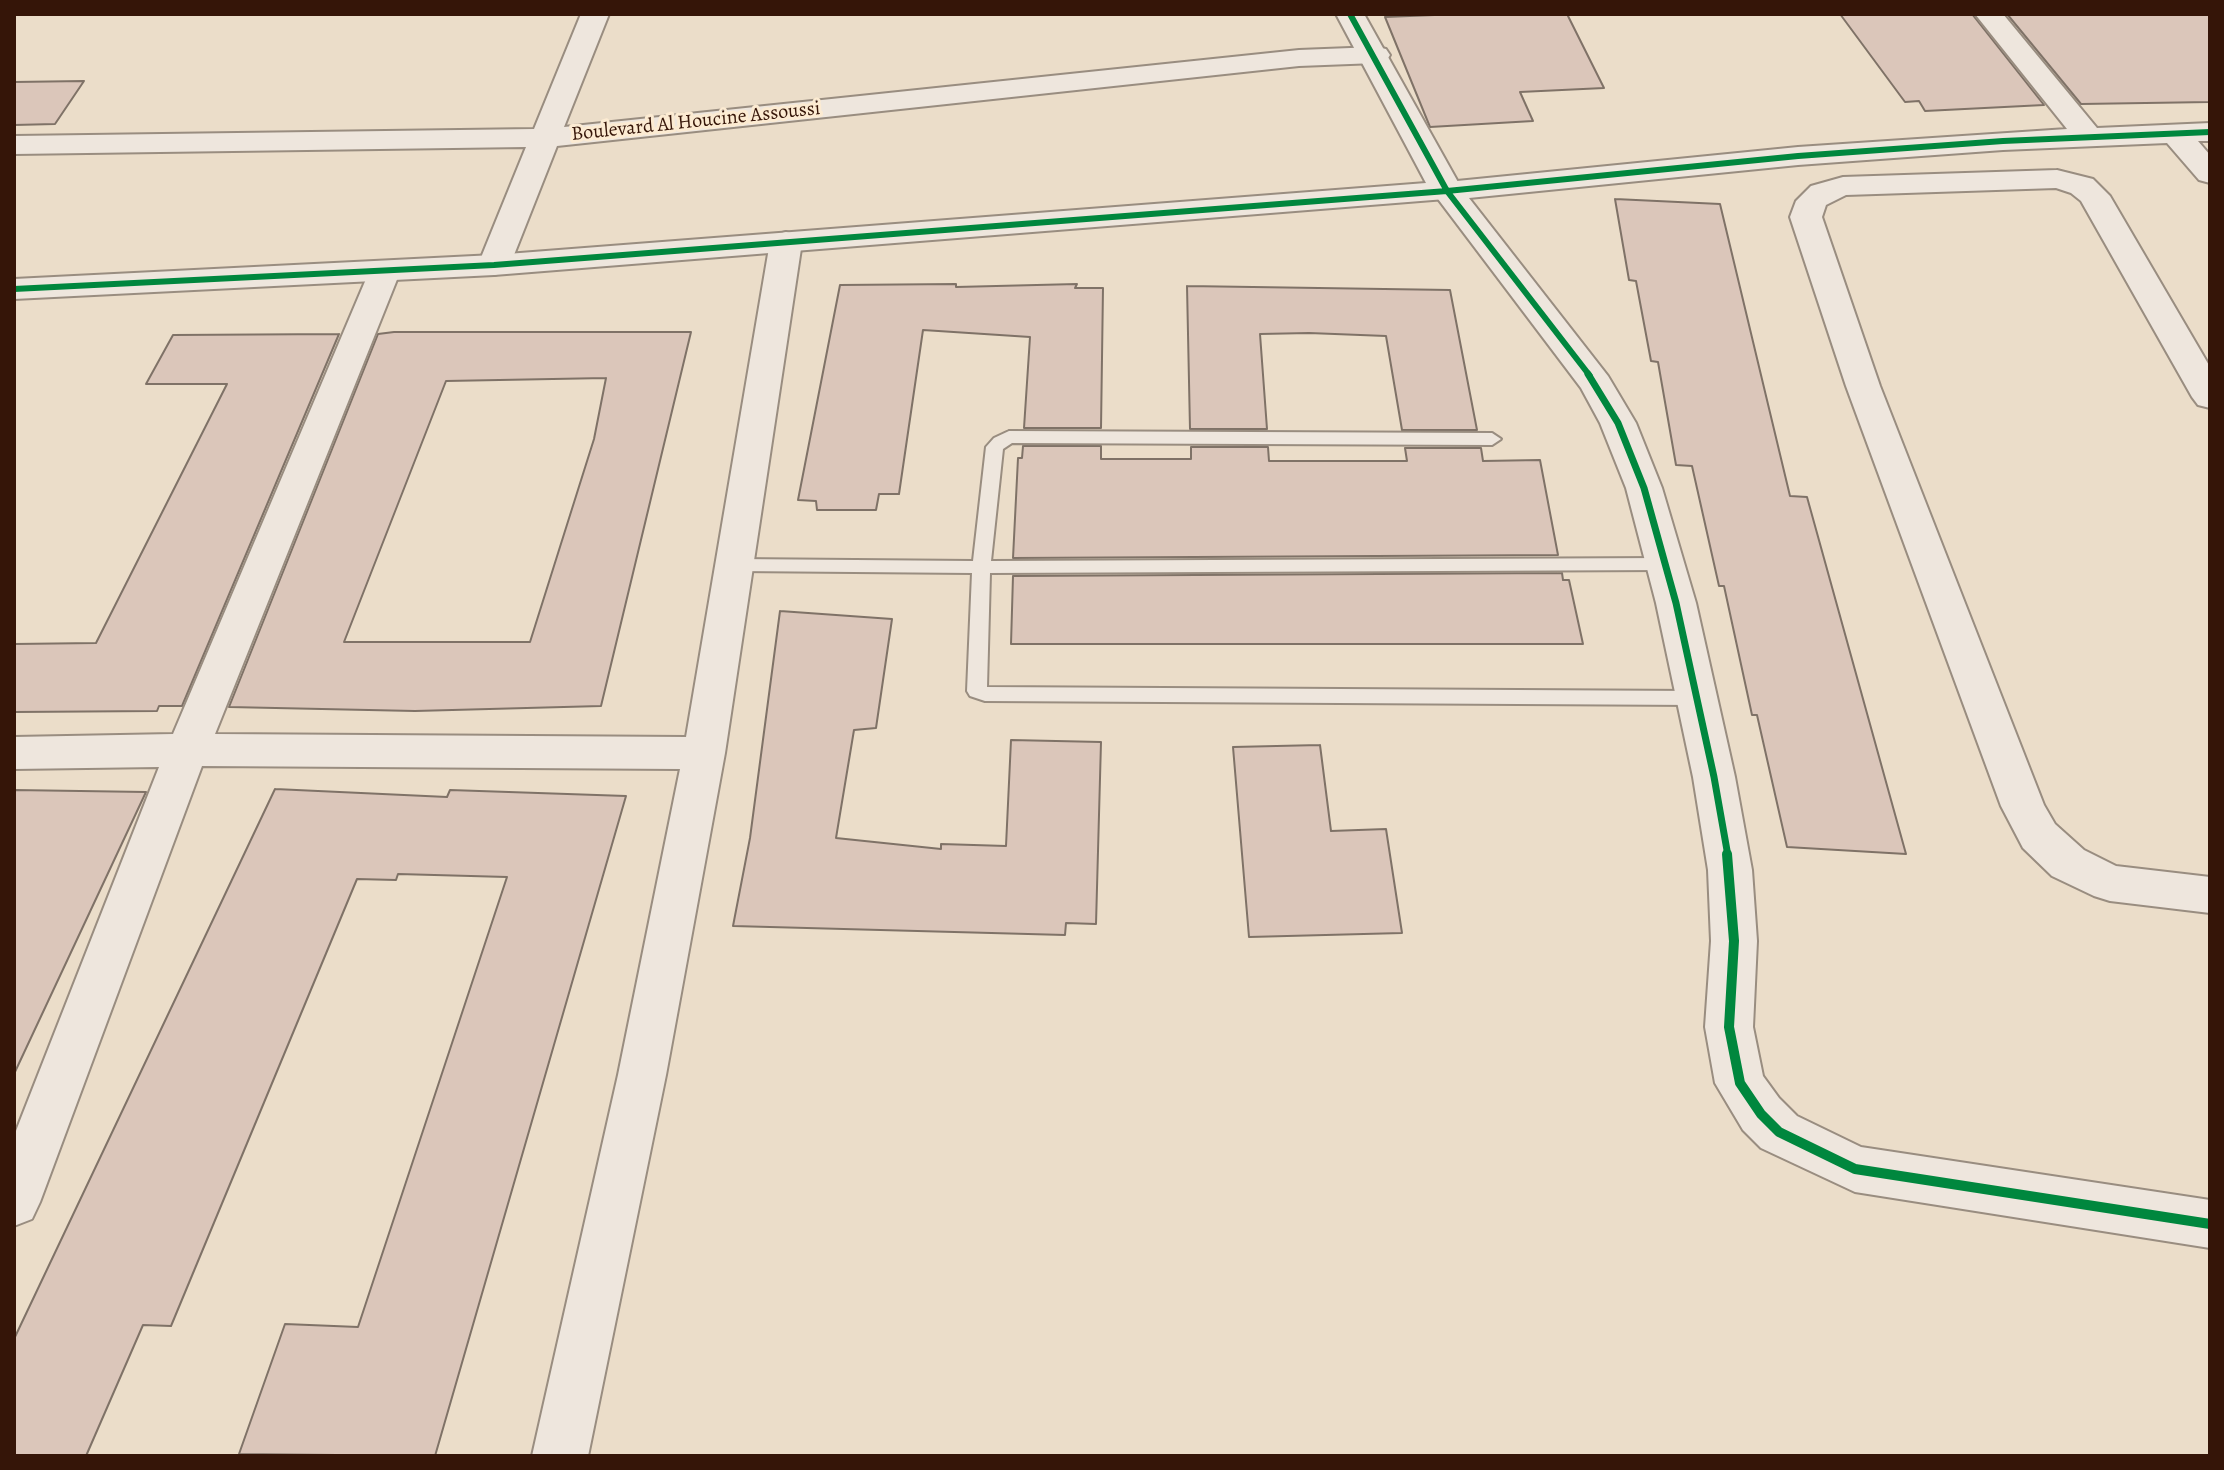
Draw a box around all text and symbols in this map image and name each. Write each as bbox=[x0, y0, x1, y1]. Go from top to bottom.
street label: Boulevard Al Houcine Assoussi bbox=[570, 97, 822, 147]

